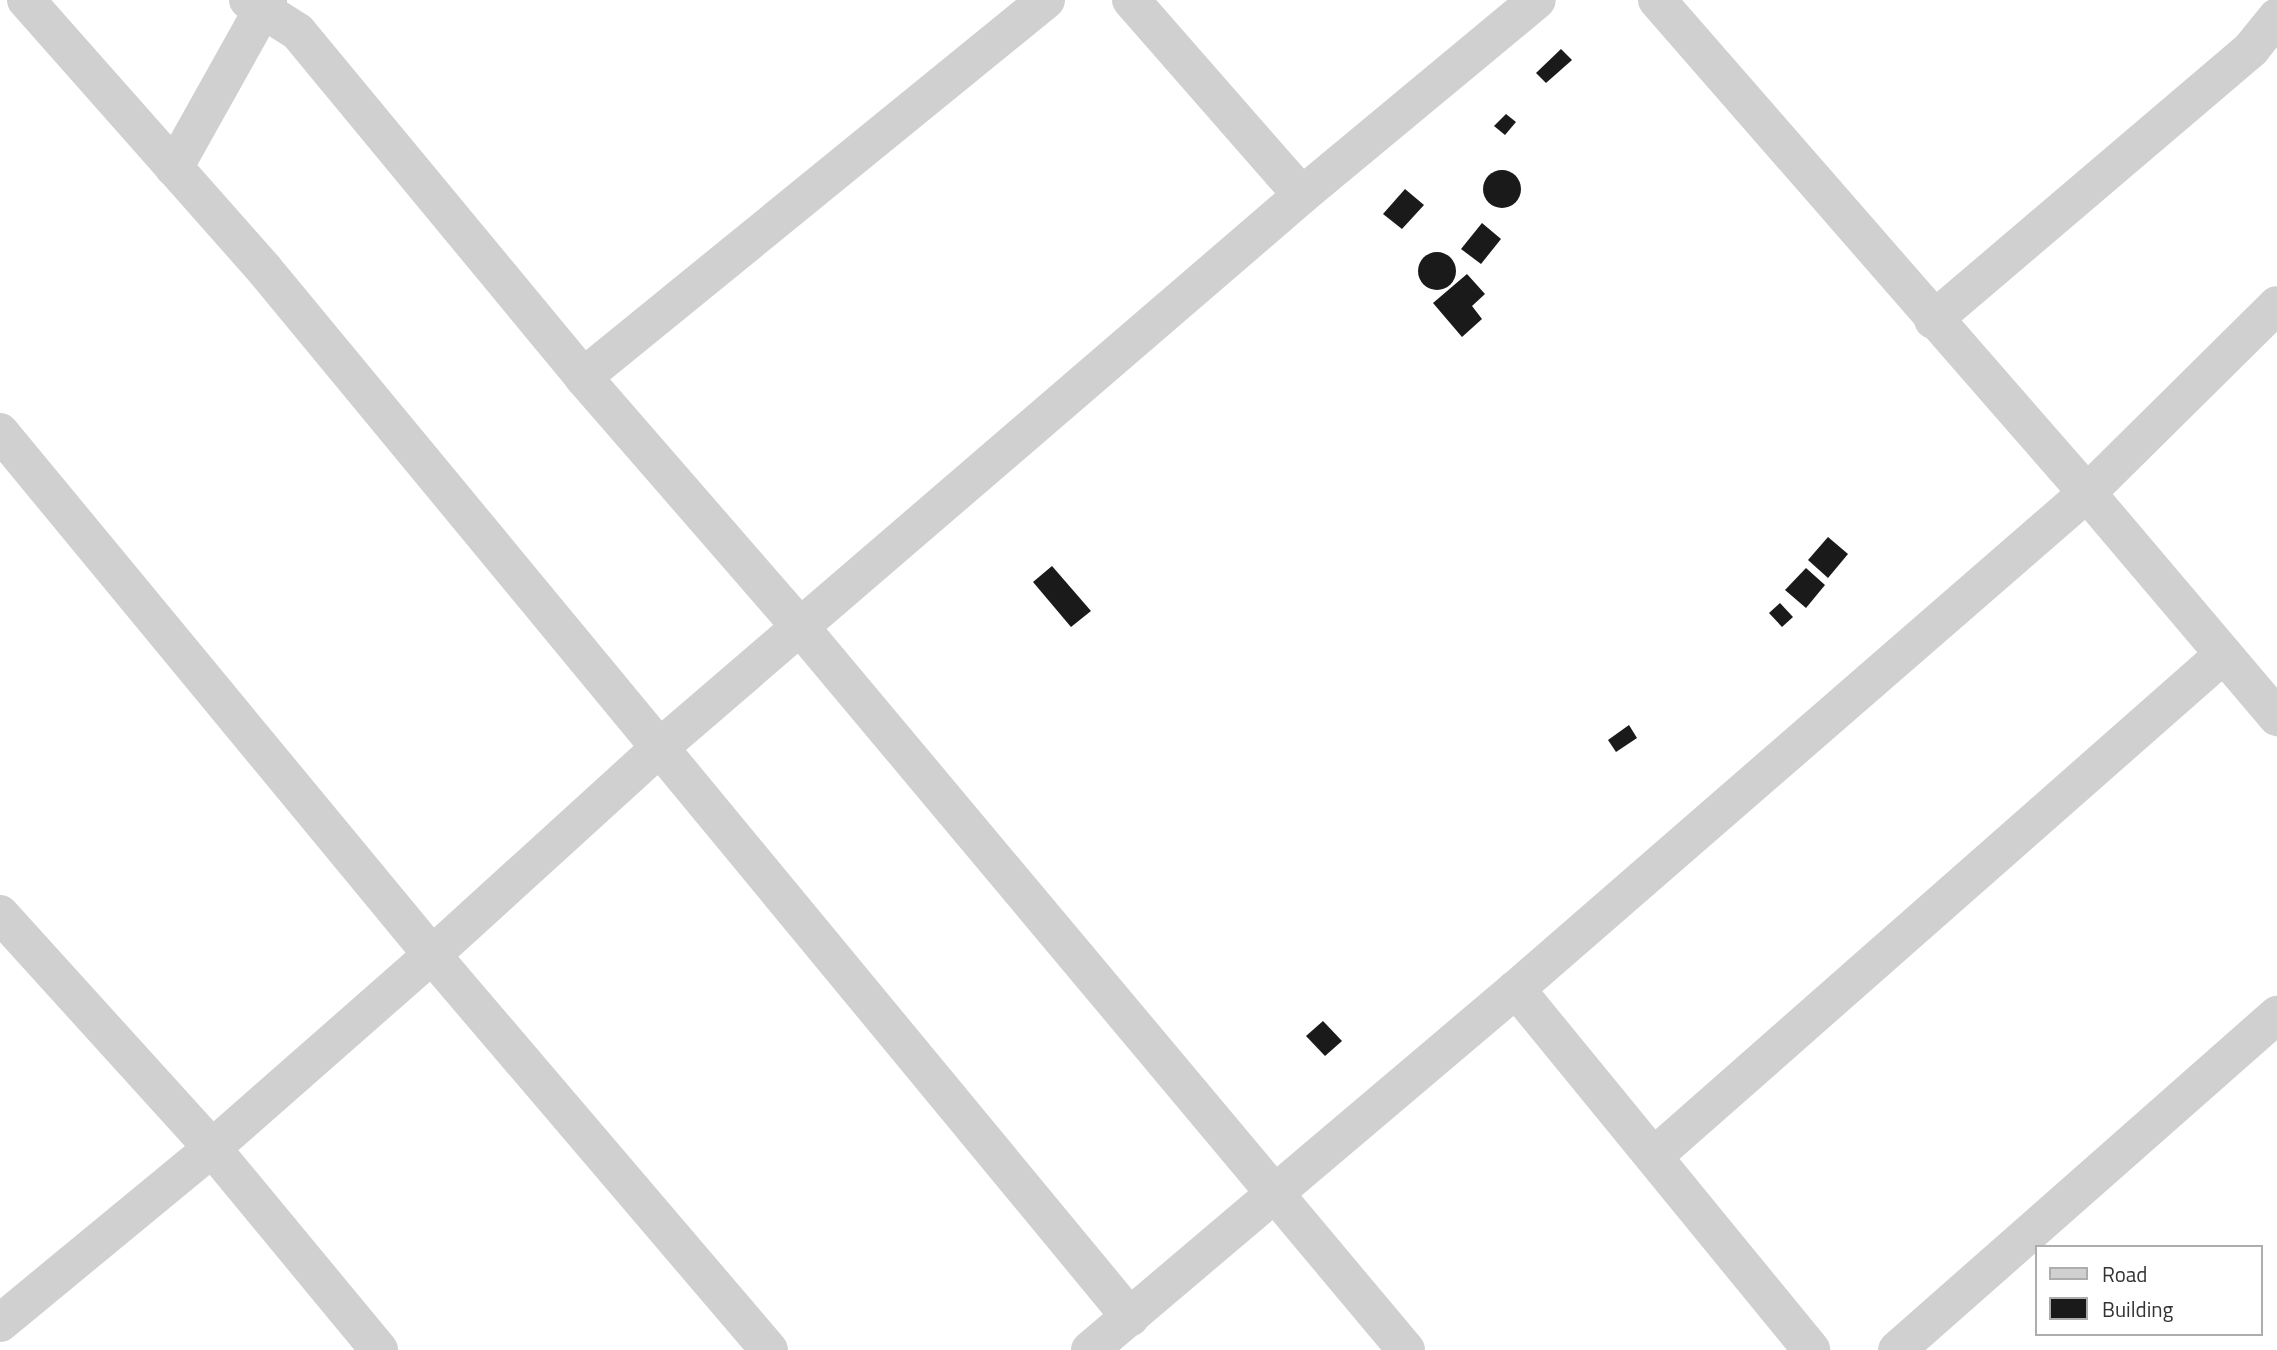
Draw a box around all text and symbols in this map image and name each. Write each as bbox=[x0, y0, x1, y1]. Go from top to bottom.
legend bbox=[2036, 1245, 2263, 1336]
text: Road bbox=[2102, 1258, 2147, 1290]
text: Building bbox=[2102, 1293, 2173, 1325]

